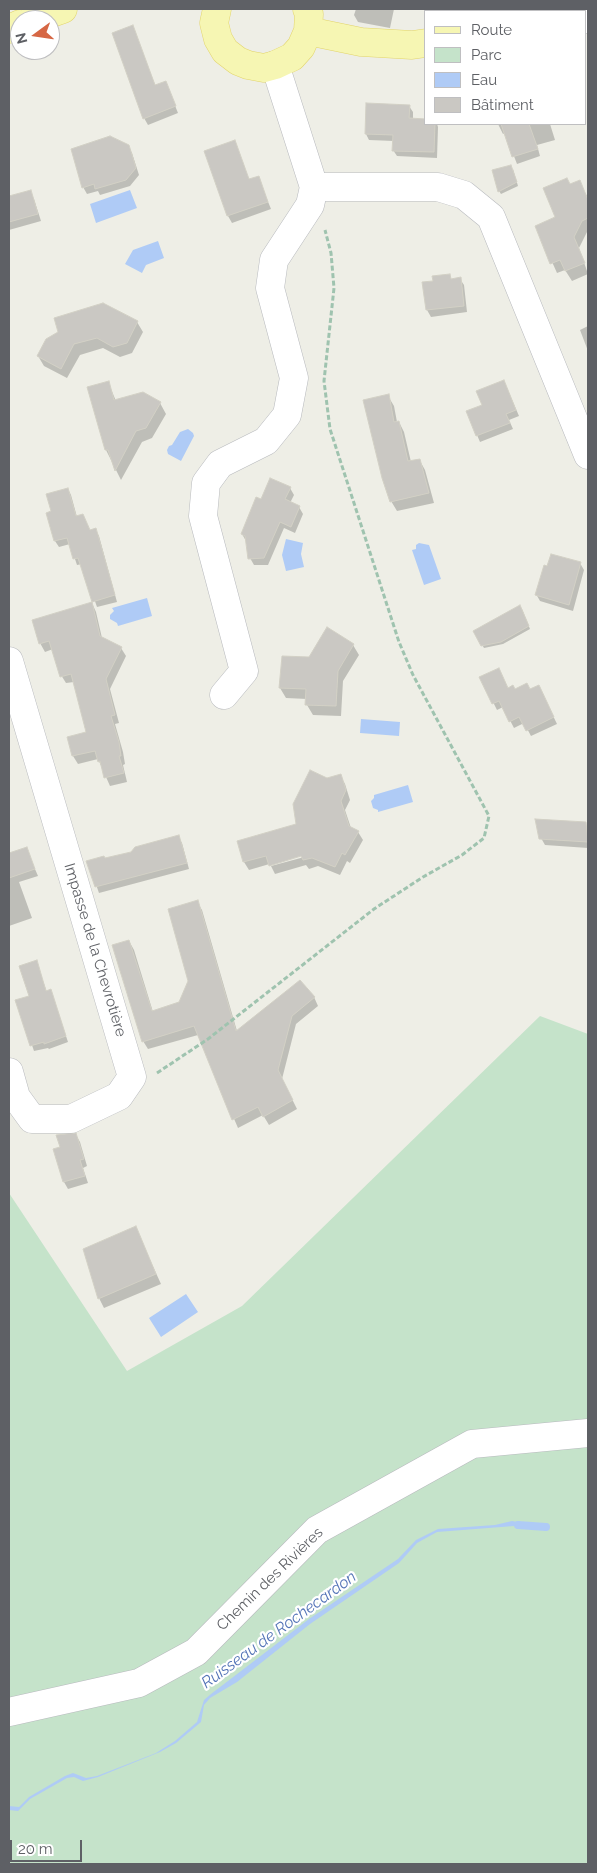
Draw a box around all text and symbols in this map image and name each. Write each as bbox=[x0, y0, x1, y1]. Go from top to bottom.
north arrow bbox=[10, 10, 60, 60]
legend bbox=[424, 10, 587, 125]
text: Route bbox=[471, 21, 512, 39]
text: N bbox=[12, 31, 30, 46]
text: Parc bbox=[471, 46, 502, 64]
text: Eau bbox=[471, 71, 497, 89]
text: Bâtiment bbox=[471, 96, 534, 114]
street label: Impasse de la Chevrotière bbox=[60, 861, 130, 1039]
street label: Chemin des Rivières bbox=[213, 1524, 327, 1634]
water label: Ruisseau de Rochecardon bbox=[198, 1567, 360, 1693]
scale bar bbox=[12, 1830, 85, 1862]
text: 20 m bbox=[18, 1840, 53, 1858]

